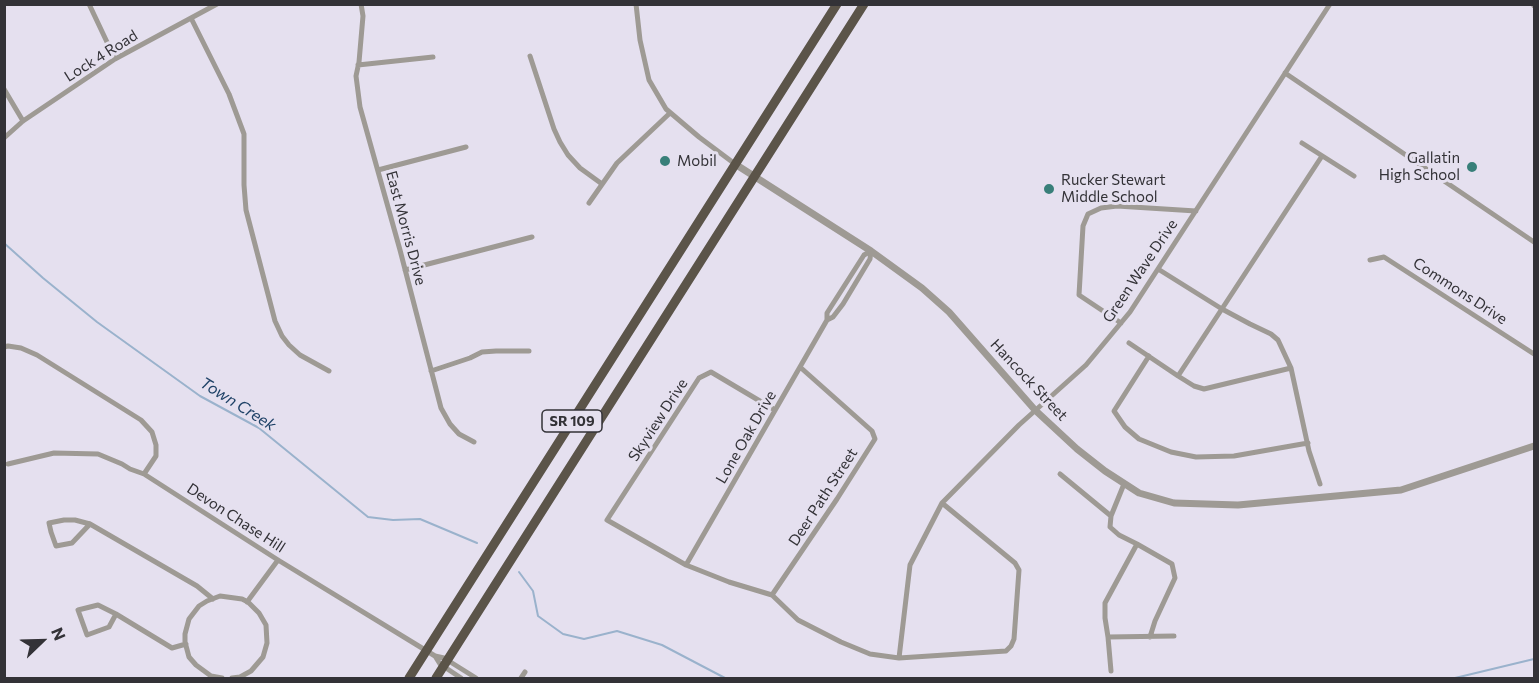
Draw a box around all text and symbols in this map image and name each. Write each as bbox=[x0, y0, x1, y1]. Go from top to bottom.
street label: Lock 4 Road bbox=[61, 26, 141, 86]
place label: Gallatin High School bbox=[1379, 149, 1460, 184]
place label: Mobil bbox=[677, 152, 717, 170]
marker: Mobil bbox=[658, 154, 672, 168]
marker: Gallatin High School bbox=[1465, 160, 1479, 174]
street label: East Morris Drive bbox=[382, 169, 430, 287]
place label: Rucker Stewart Middle School bbox=[1061, 171, 1166, 206]
marker: Rucker Stewart Middle School bbox=[1042, 182, 1056, 196]
street label: Green Wave Drive bbox=[1099, 216, 1181, 326]
street label: Commons Drive bbox=[1409, 254, 1511, 328]
street label: Hancock Street bbox=[987, 336, 1071, 424]
water label: Town Creek bbox=[197, 373, 279, 435]
street label: Skyview Drive bbox=[625, 375, 691, 465]
street label: Lone Oak Drive bbox=[712, 387, 780, 487]
road number: SR 109 bbox=[542, 410, 602, 432]
street label: Deer Path Street bbox=[785, 445, 861, 549]
street label: Devon Chase Hill bbox=[183, 479, 289, 557]
north arrow bbox=[12, 611, 72, 671]
text: N bbox=[48, 625, 70, 643]

